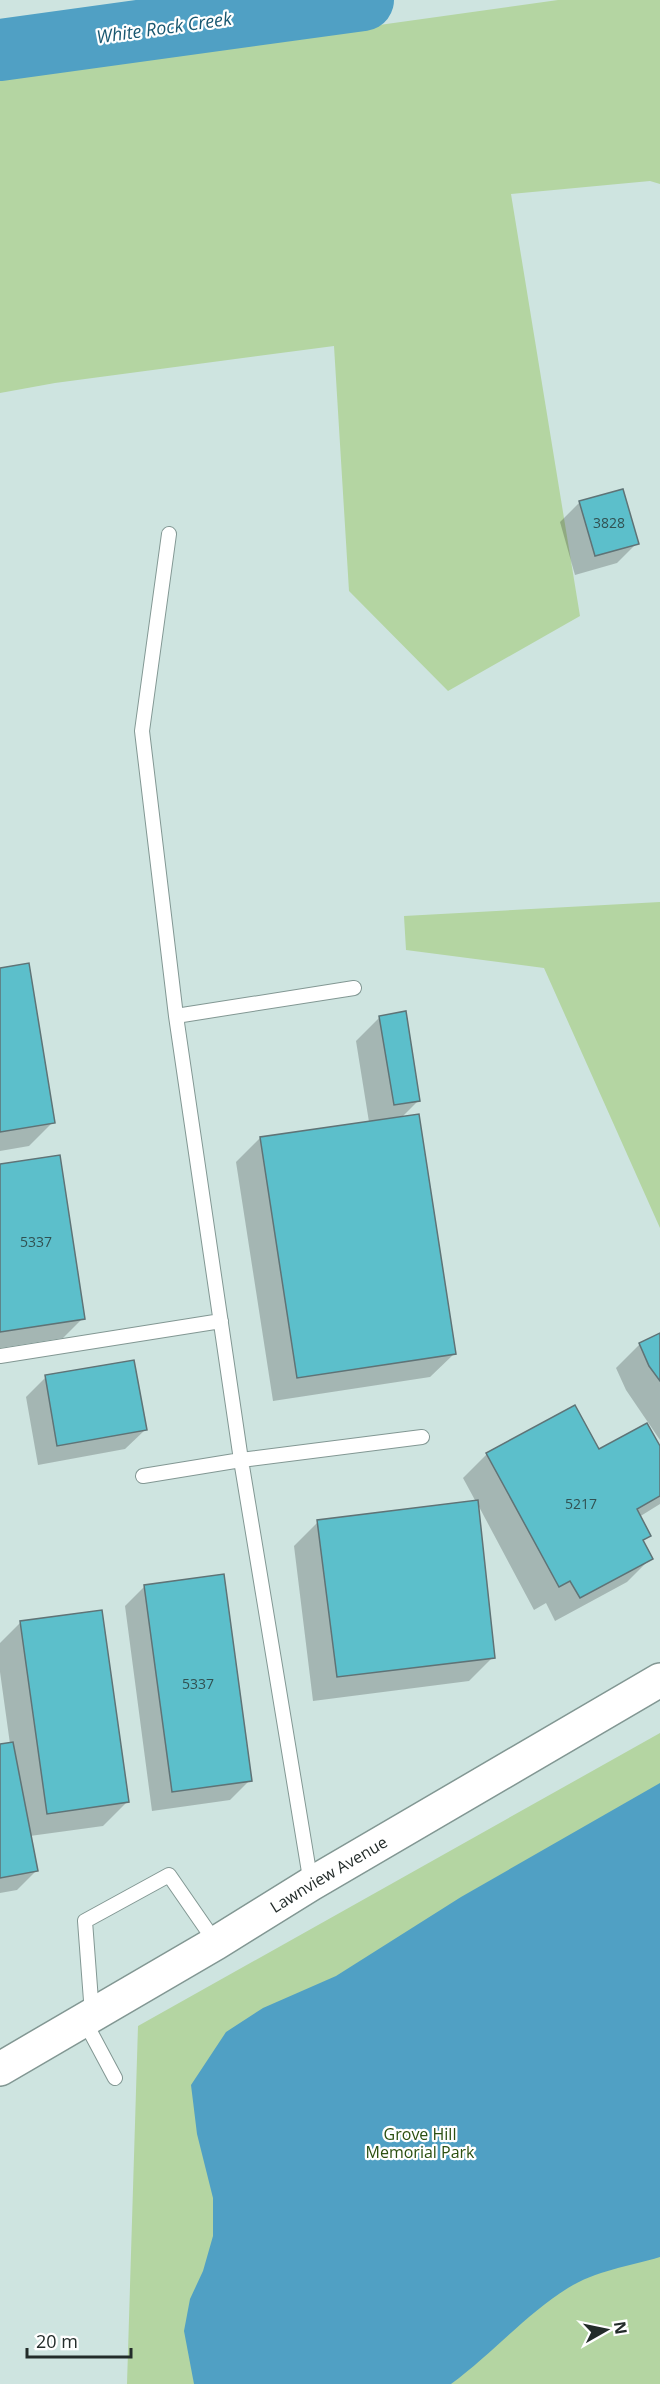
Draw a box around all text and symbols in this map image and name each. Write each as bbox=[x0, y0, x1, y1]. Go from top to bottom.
water label: White Rock Creek bbox=[95, 5, 234, 48]
house number: 3828 bbox=[593, 513, 625, 532]
house number: 5337 bbox=[20, 1232, 52, 1251]
house number: 5217 bbox=[565, 1494, 597, 1513]
house number: 5337 bbox=[182, 1674, 214, 1693]
street label: Lawnview Avenue bbox=[266, 1831, 391, 1918]
park label: Grove Hill Memorial Park bbox=[366, 2123, 475, 2163]
north arrow bbox=[576, 2300, 636, 2360]
text: N bbox=[609, 2320, 633, 2336]
scale bar bbox=[27, 2321, 130, 2359]
text: 20 m bbox=[36, 2329, 78, 2353]

